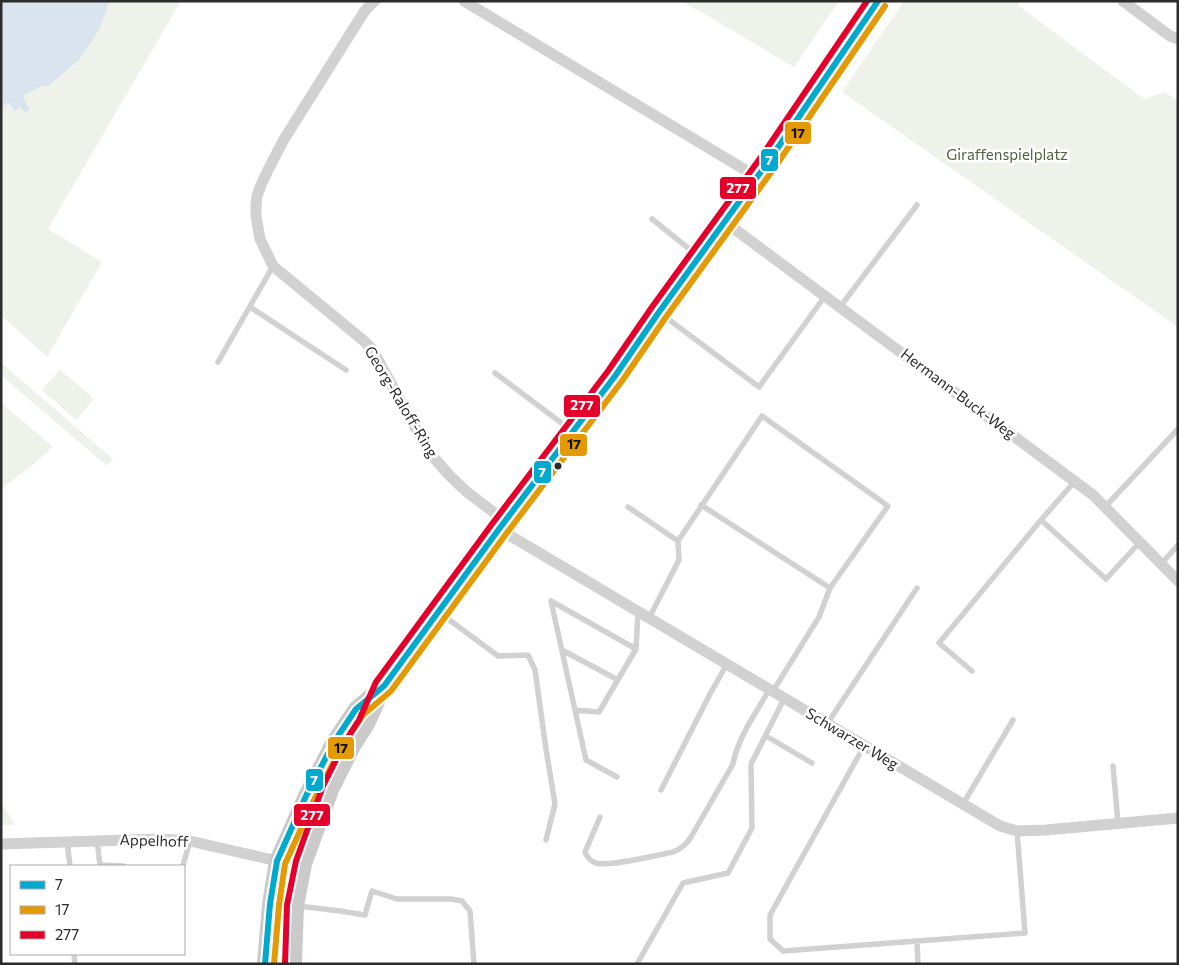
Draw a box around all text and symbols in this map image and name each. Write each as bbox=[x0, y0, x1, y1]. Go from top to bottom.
line badge: 17 bbox=[784, 121, 812, 145]
text: 17 bbox=[791, 124, 805, 141]
park label: Giraffenspielplatz bbox=[946, 145, 1068, 163]
line badge: 7 bbox=[760, 148, 779, 172]
text: 7 bbox=[765, 151, 773, 168]
line badge: 277 bbox=[719, 176, 757, 200]
text: 277 bbox=[726, 179, 750, 196]
street label: Georg-Raloff-Ring bbox=[362, 343, 442, 460]
street label: Hermann-Buck-Weg bbox=[898, 344, 1019, 442]
line badge: 277 bbox=[563, 394, 601, 418]
text: 277 bbox=[570, 396, 594, 413]
line badge: 17 bbox=[559, 433, 588, 457]
text: 17 bbox=[567, 435, 581, 452]
line badge: 7 bbox=[533, 460, 552, 484]
unlabelled marker bbox=[553, 461, 563, 471]
text: 7 bbox=[538, 463, 546, 480]
street label: Schwarzer Weg bbox=[803, 703, 902, 773]
line badge: 17 bbox=[327, 736, 355, 760]
text: 17 bbox=[334, 739, 348, 756]
line badge: 7 bbox=[305, 768, 324, 792]
text: 7 bbox=[310, 771, 318, 788]
line badge: 277 bbox=[293, 803, 331, 827]
text: 277 bbox=[300, 806, 324, 823]
street label: Appelhoff bbox=[119, 830, 189, 850]
legend bbox=[10, 865, 185, 955]
text: 7 bbox=[55, 875, 63, 893]
text: 17 bbox=[55, 900, 69, 918]
text: 277 bbox=[55, 925, 79, 943]

